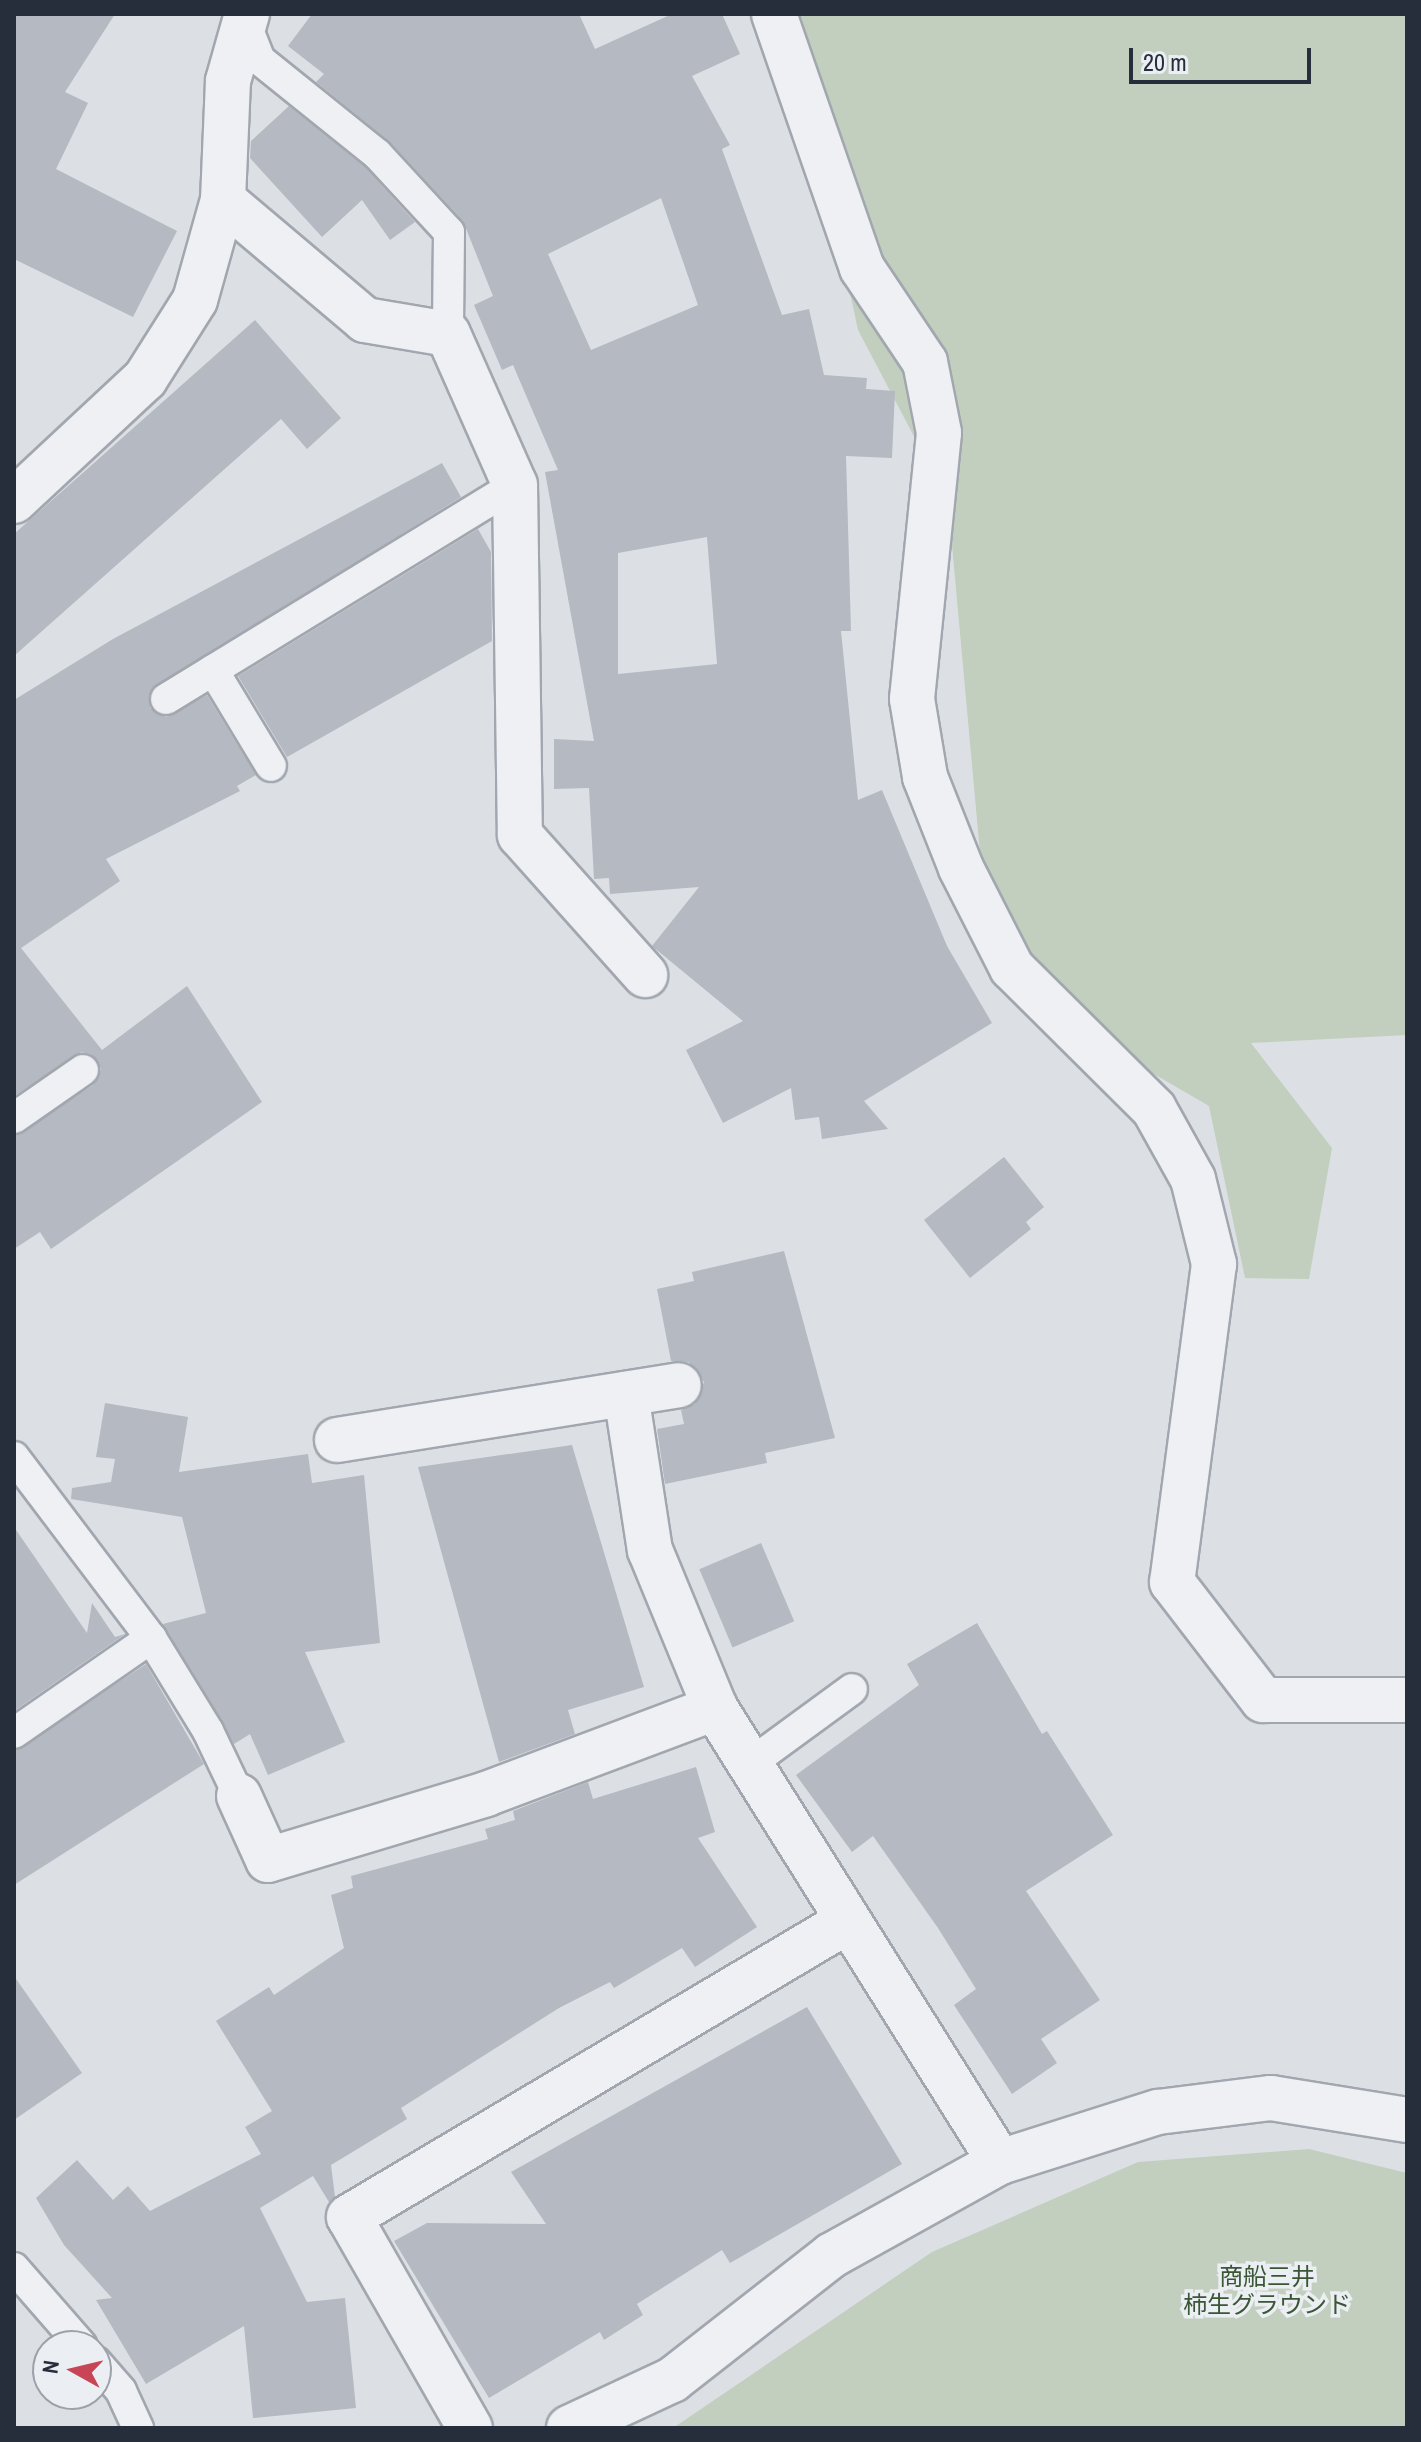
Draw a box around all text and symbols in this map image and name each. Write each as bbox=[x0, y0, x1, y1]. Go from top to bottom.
scale bar bbox=[1133, 32, 1315, 82]
text: 20 m bbox=[1143, 46, 1187, 78]
park label: 商船三井 柿生グラウンド bbox=[1183, 2263, 1351, 2319]
north arrow bbox=[32, 2330, 112, 2410]
text: N bbox=[34, 2358, 66, 2375]

